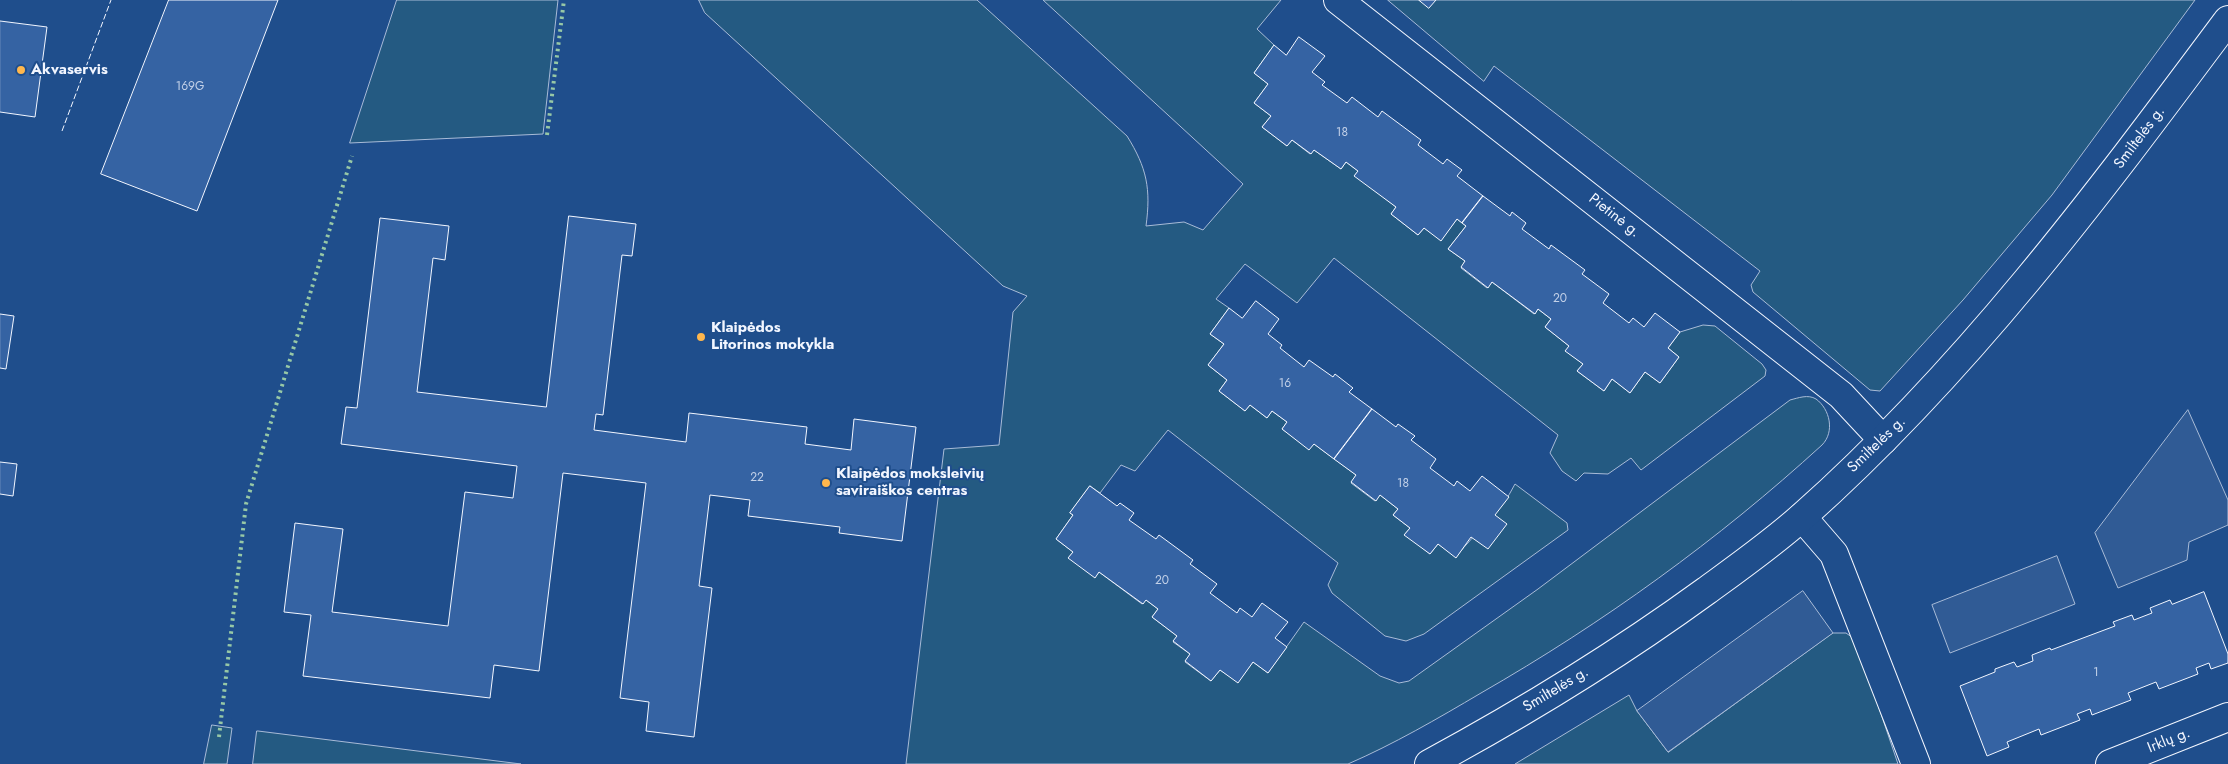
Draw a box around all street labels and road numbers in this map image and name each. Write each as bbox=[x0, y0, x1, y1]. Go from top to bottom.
street label: Smiltelės g. bbox=[2111, 103, 2169, 173]
street label: Pietinė g. bbox=[1585, 190, 1643, 242]
street label: Smiltelės g. bbox=[1844, 413, 1910, 477]
street label: Smiltelės g. bbox=[1520, 663, 1592, 717]
street label: Irklų g. bbox=[2145, 724, 2193, 758]

